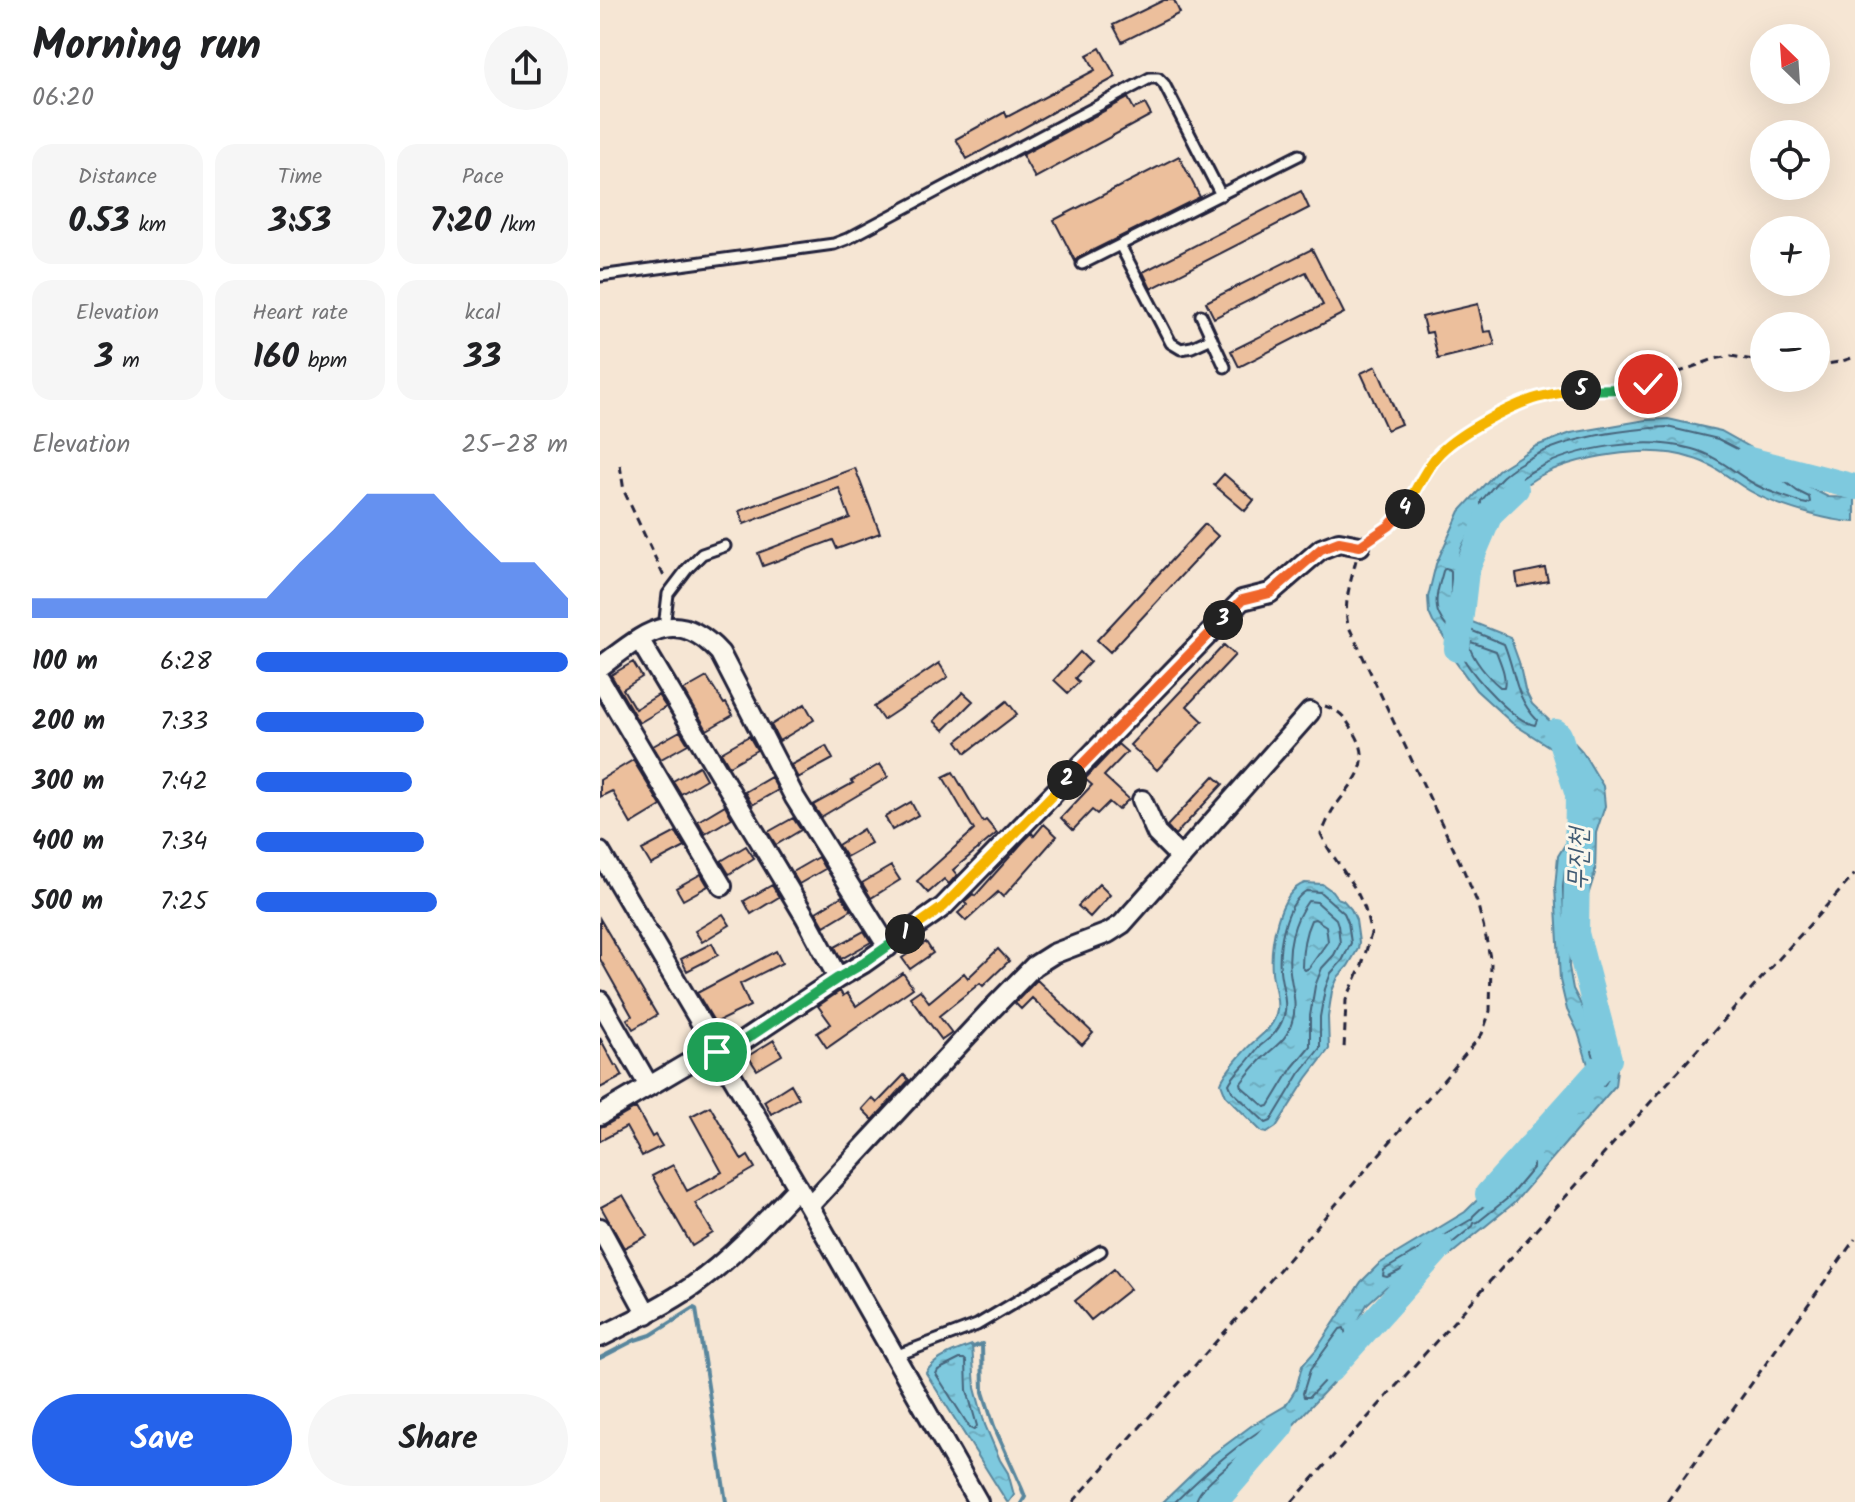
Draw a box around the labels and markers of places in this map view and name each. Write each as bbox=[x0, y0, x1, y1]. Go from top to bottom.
pin bbox=[1614, 350, 1682, 418]
pin: 5 bbox=[1561, 370, 1601, 410]
pin: 4 bbox=[1385, 489, 1425, 529]
pin: 3 bbox=[1203, 600, 1243, 640]
pin: 2 bbox=[1047, 760, 1087, 800]
pin: 1 bbox=[885, 914, 925, 954]
pin bbox=[683, 1018, 751, 1086]

